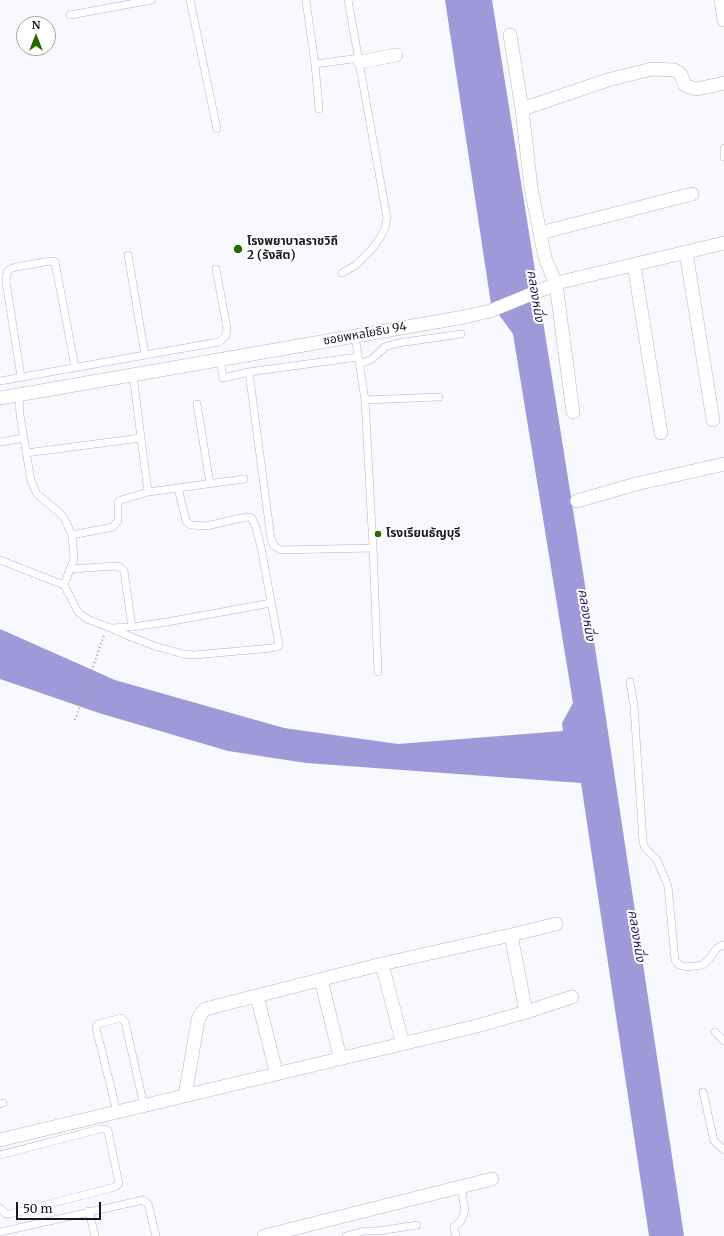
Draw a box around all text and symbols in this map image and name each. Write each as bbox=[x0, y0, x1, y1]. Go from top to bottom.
north arrow bbox=[16, 16, 56, 56]
text: N bbox=[32, 18, 40, 32]
place label: โรงพยาบาลราชวิถี 2 (รังสิต) bbox=[247, 235, 338, 263]
marker: โรงพยาบาลราชวิถี 2 (รังสิต) bbox=[232, 243, 244, 255]
water label: คลองหนึ่ง bbox=[523, 269, 547, 323]
street label: ซอยพหลโยธิน 94 bbox=[322, 320, 408, 348]
place label: โรงเรียนธัญบุรี bbox=[386, 527, 460, 541]
marker: โรงเรียนธัญบุรี bbox=[373, 529, 383, 539]
water label: คลองหนึ่ง bbox=[574, 588, 598, 642]
water label: คลองหนึ่ง bbox=[624, 909, 648, 963]
scale bar bbox=[18, 1194, 103, 1220]
text: 50 m bbox=[23, 1201, 52, 1216]

